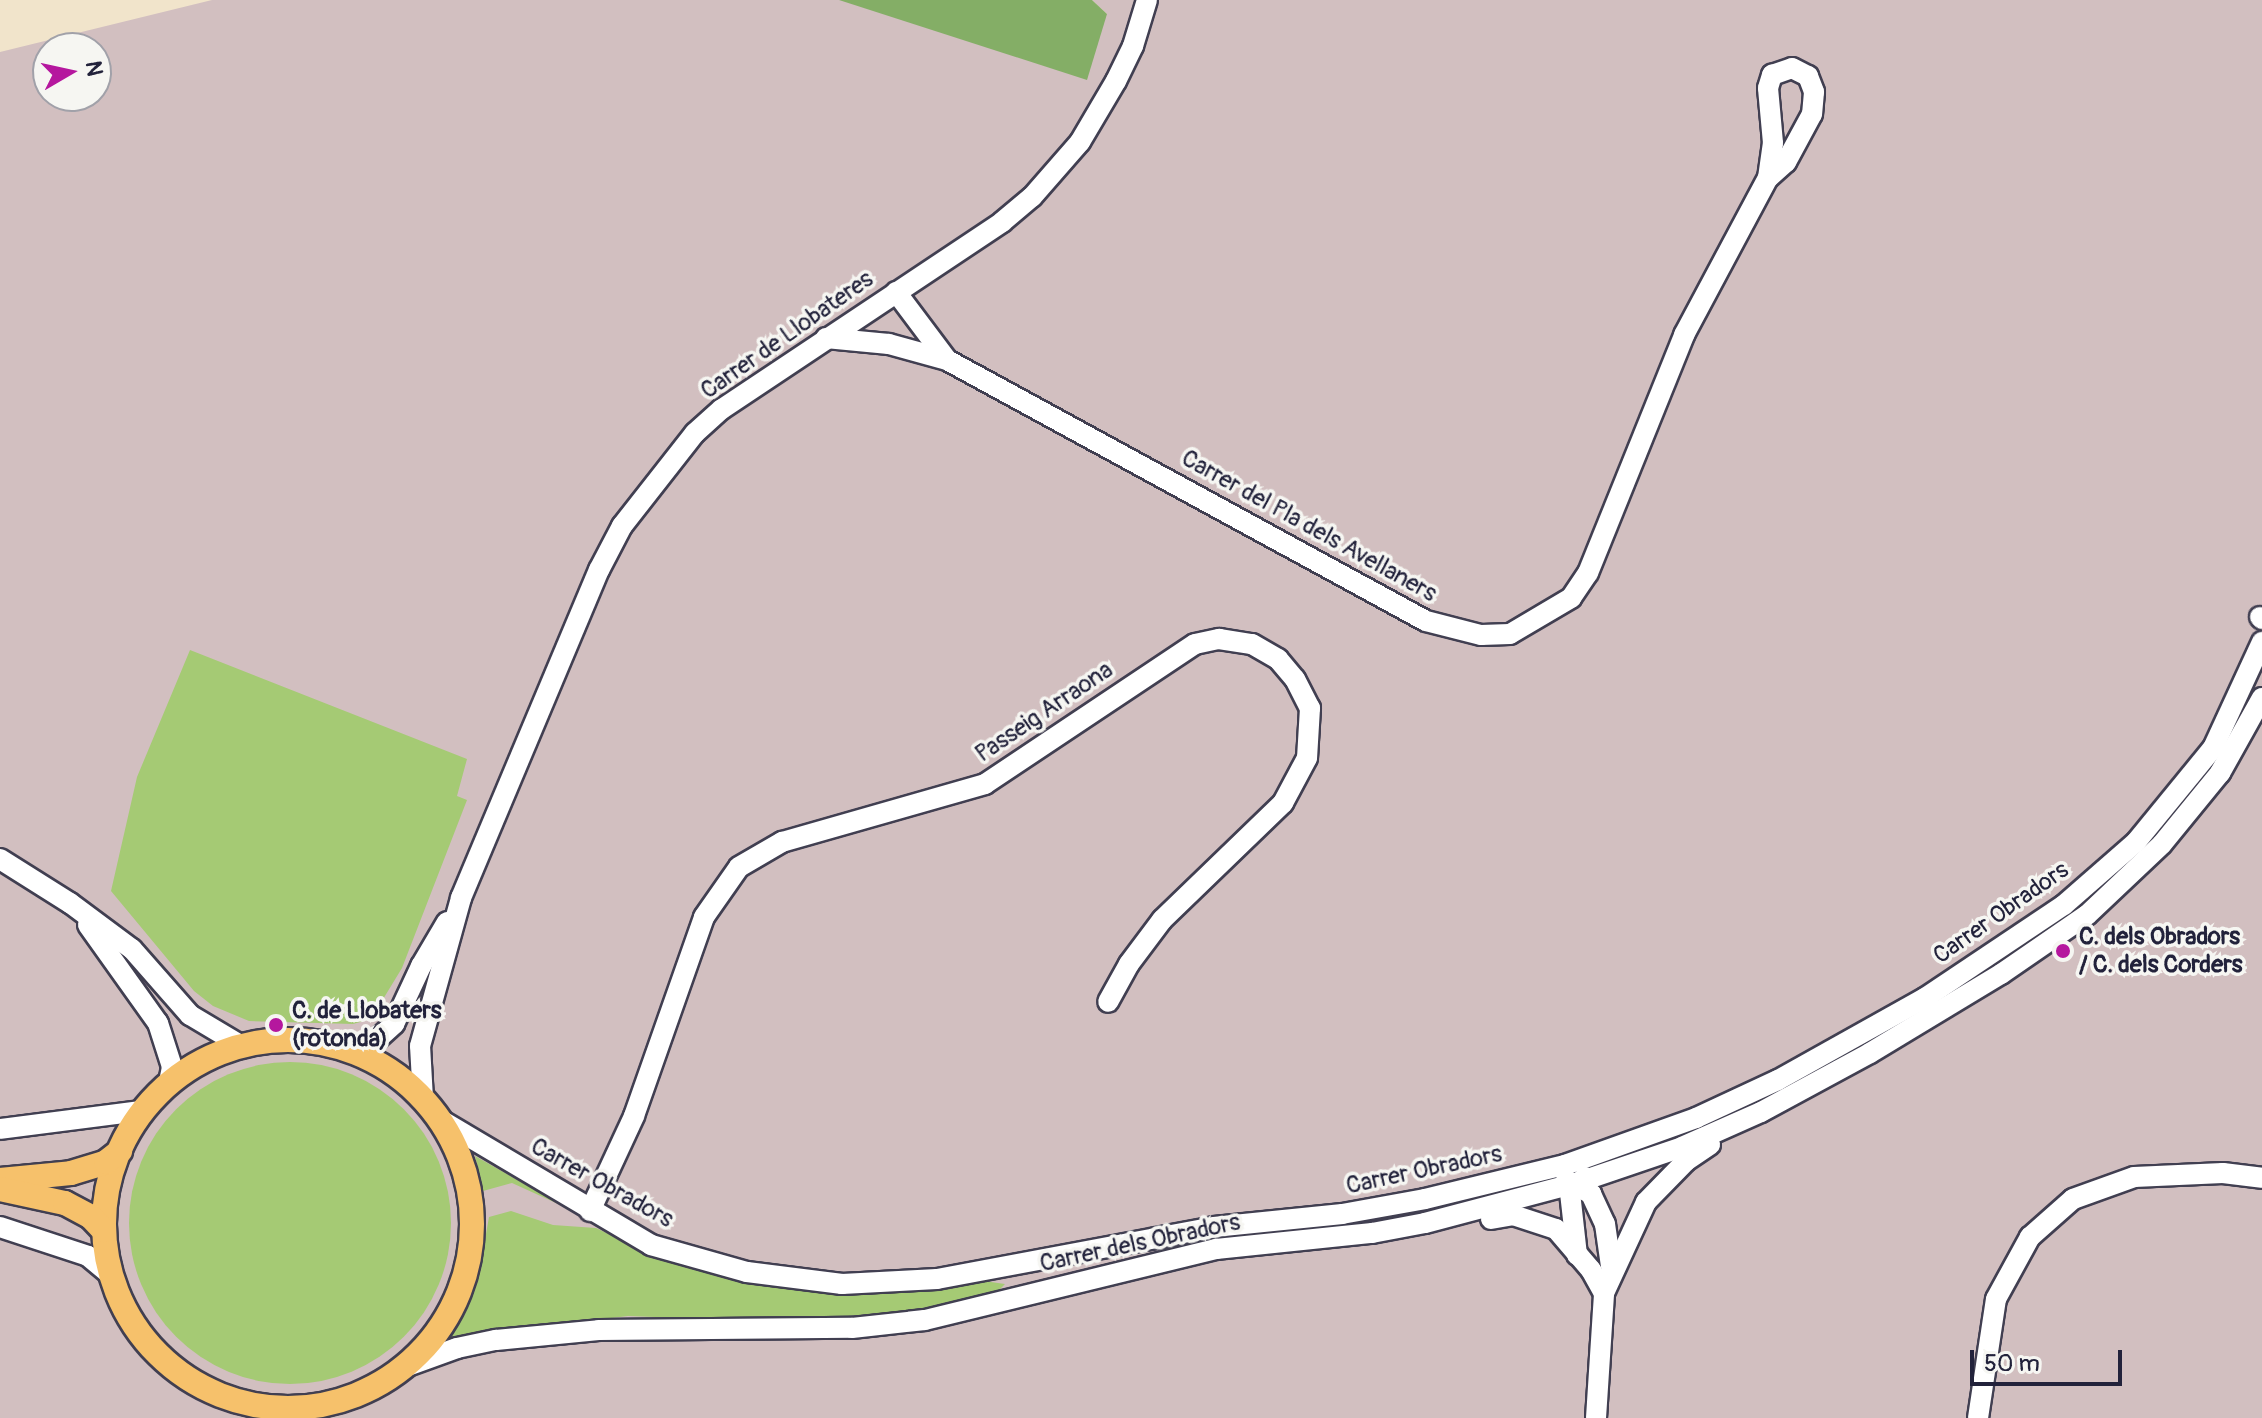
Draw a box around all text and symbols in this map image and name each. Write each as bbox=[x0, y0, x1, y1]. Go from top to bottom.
north arrow bbox=[32, 32, 112, 112]
text: N bbox=[79, 59, 109, 78]
street label: Carrer de Llobateres bbox=[695, 265, 879, 405]
street label: Carrer del Pla dels Avellaners bbox=[1176, 444, 1442, 608]
street label: Passeig Arraona bbox=[970, 655, 1118, 769]
street label: Carrer Obradors bbox=[1928, 856, 2074, 970]
place label: C. dels Obradors / C. dels Corders bbox=[2079, 923, 2242, 979]
marker: C. dels Obradors / C. dels Corders bbox=[2054, 942, 2072, 960]
place label: C. de Llobaters (rotonda) bbox=[292, 997, 441, 1053]
marker: C. de Llobaters (rotonda) bbox=[267, 1016, 285, 1034]
street label: Carrer Obradors bbox=[526, 1132, 678, 1234]
street label: Carrer Obradors bbox=[1344, 1139, 1504, 1201]
street label: Carrer dels Obradors bbox=[1037, 1208, 1243, 1278]
scale bar bbox=[1974, 1334, 2126, 1384]
text: 50 m bbox=[1984, 1349, 2040, 1378]

